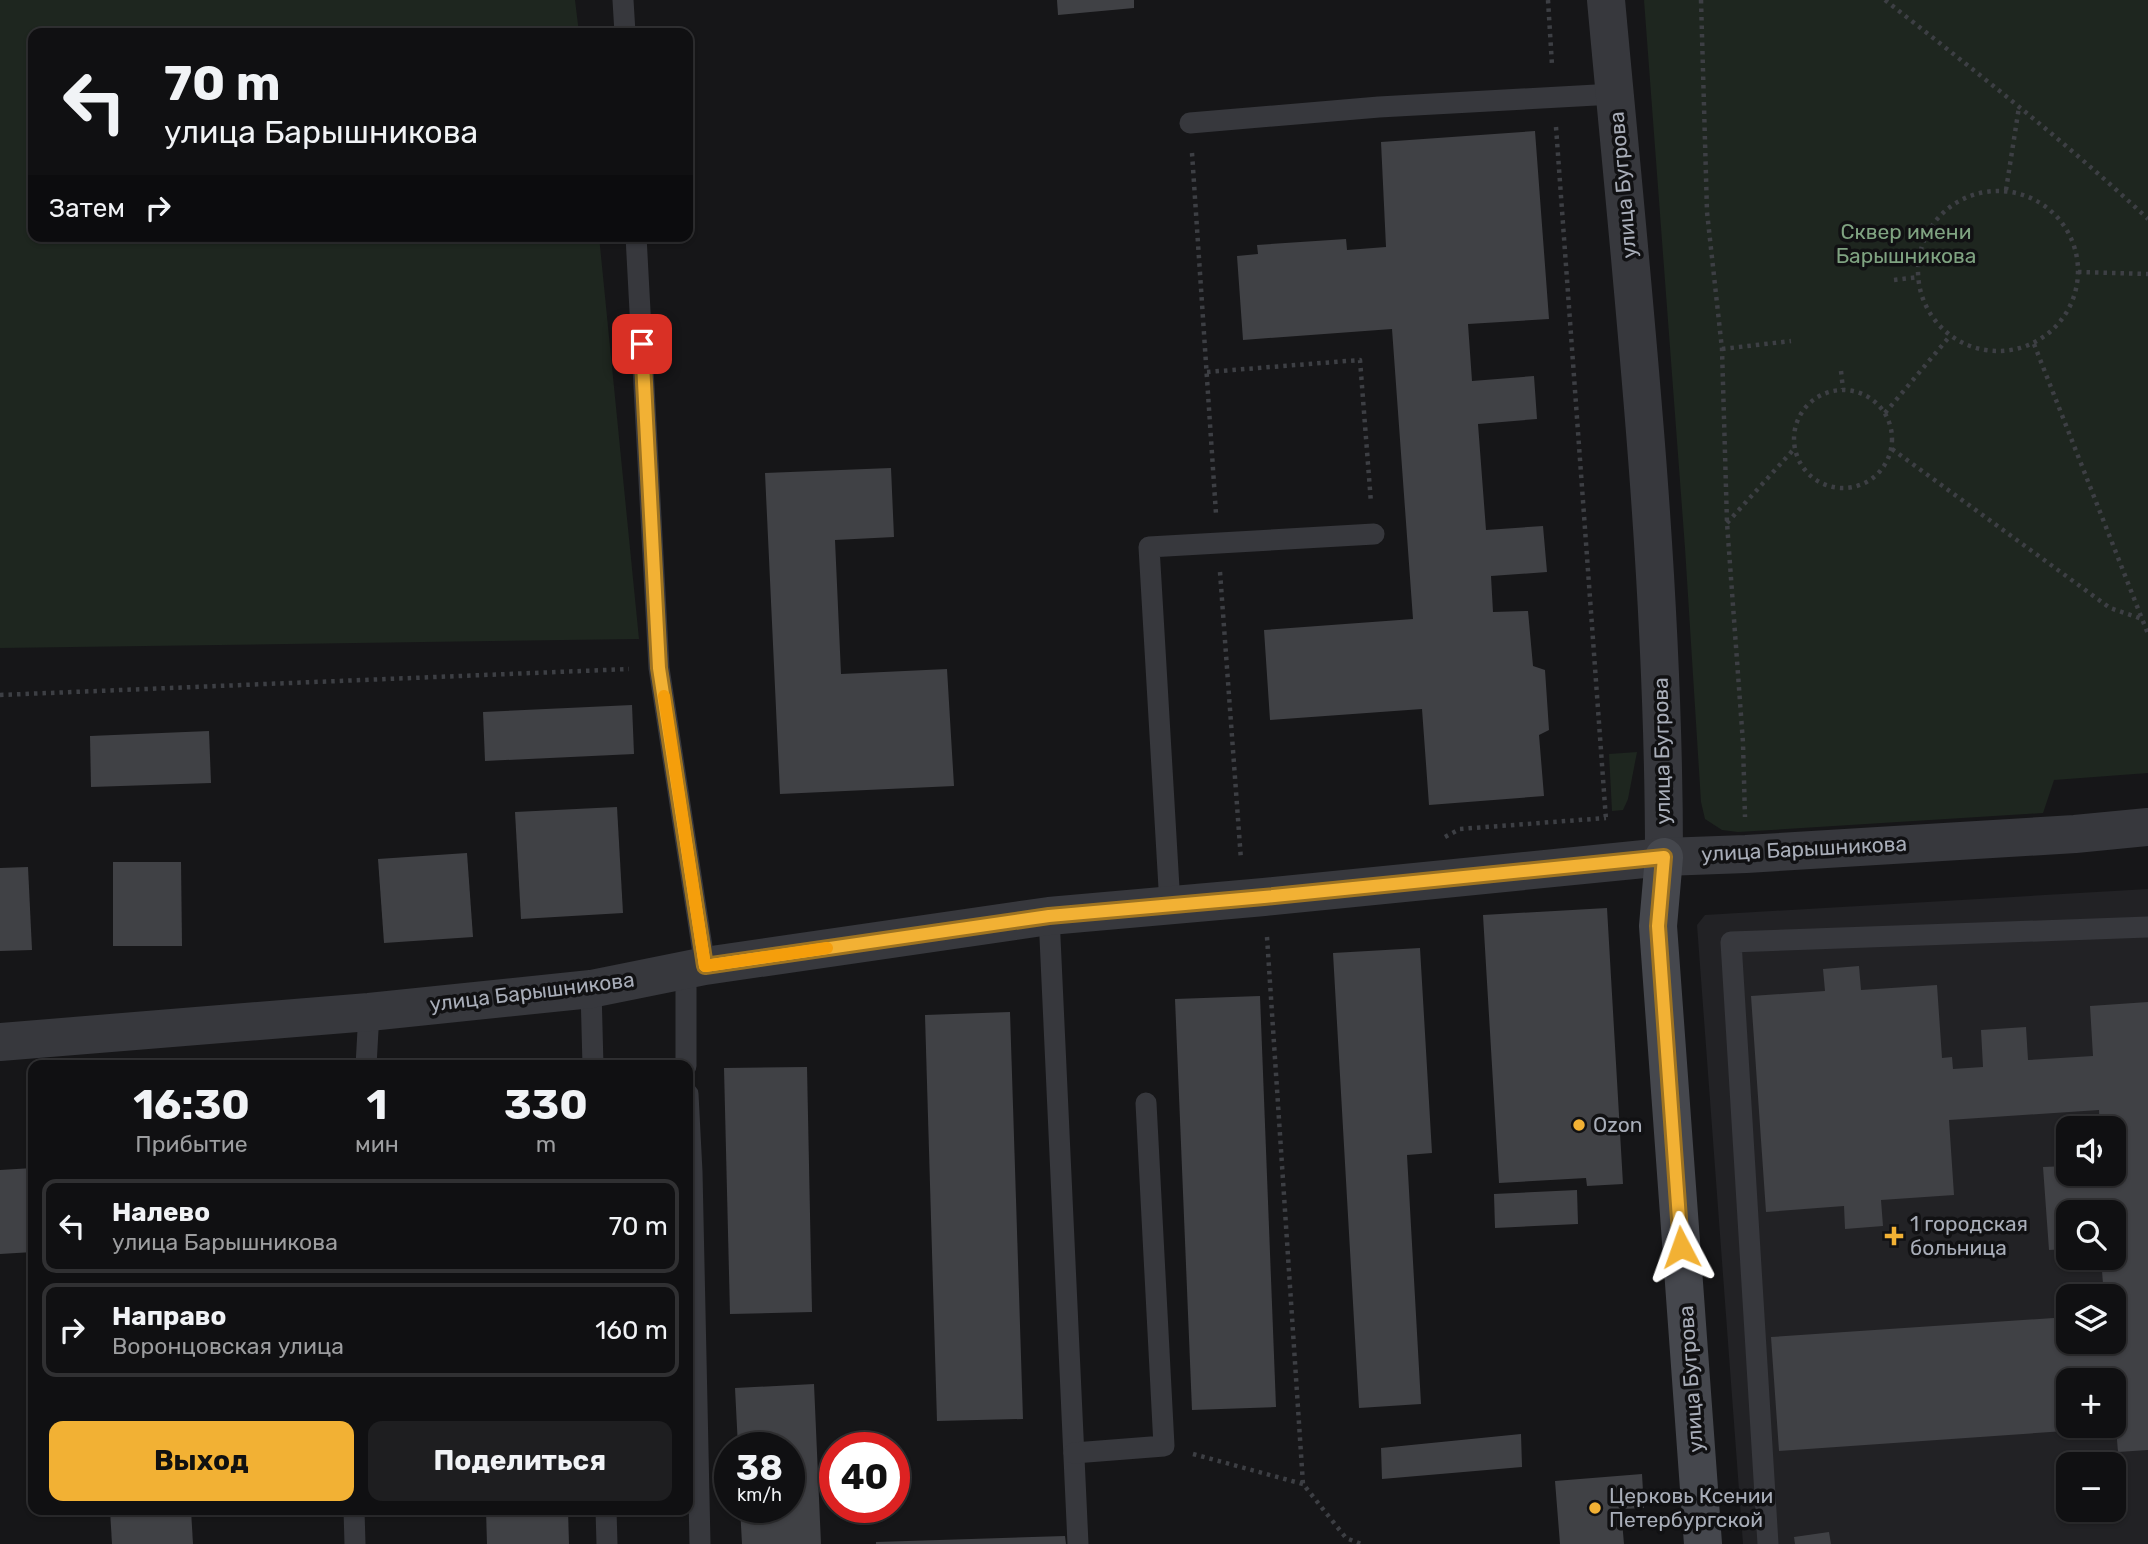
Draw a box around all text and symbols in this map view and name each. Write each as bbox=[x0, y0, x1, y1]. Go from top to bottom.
text: 70 m bbox=[164, 54, 281, 112]
icon: left bbox=[49, 56, 140, 147]
street label: улица Бугрова bbox=[1604, 111, 1641, 260]
text: улица Барышникова bbox=[164, 113, 478, 151]
icon: right bbox=[139, 189, 177, 227]
text: Затем bbox=[49, 193, 125, 224]
park label: Сквер имени Барышникова bbox=[1836, 219, 1976, 268]
pin bbox=[612, 314, 672, 374]
icon: arrive bbox=[623, 325, 661, 363]
street label: улица Бугрова bbox=[1648, 677, 1675, 825]
street label: улица Барышникова bbox=[1700, 831, 1908, 866]
street label: улица Барышникова bbox=[428, 967, 636, 1016]
text: 16:30 bbox=[133, 1080, 250, 1130]
text: 1 bbox=[366, 1080, 387, 1130]
text: 330 bbox=[504, 1080, 588, 1130]
place label: Ozon bbox=[1593, 1112, 1643, 1137]
map controls bbox=[2056, 1116, 2126, 1522]
button: sound bbox=[2056, 1116, 2126, 1186]
marker: Ozon bbox=[1571, 1117, 1587, 1133]
text: Прибытие bbox=[135, 1130, 248, 1158]
text: мин bbox=[355, 1130, 399, 1158]
text: m bbox=[536, 1130, 556, 1158]
text: Налево bbox=[112, 1197, 210, 1228]
button: search bbox=[2056, 1200, 2126, 1270]
icon: left bbox=[53, 1207, 91, 1245]
position arrow bbox=[1644, 1210, 1718, 1284]
text: 70 m bbox=[609, 1211, 668, 1242]
place label: 1 городская больница bbox=[1910, 1211, 2028, 1260]
marker: 1 городская больница bbox=[1884, 1226, 1904, 1246]
text: улица Барышникова bbox=[112, 1228, 338, 1256]
button: layers bbox=[2056, 1284, 2126, 1354]
text: Направо bbox=[112, 1301, 226, 1332]
street label: улица Бугрова bbox=[1673, 1305, 1708, 1453]
icon: right bbox=[53, 1311, 91, 1349]
text: 160 m bbox=[595, 1315, 668, 1346]
text: Воронцовская улица bbox=[112, 1332, 344, 1360]
button: + bbox=[2056, 1368, 2126, 1438]
button: Выход bbox=[49, 1421, 354, 1501]
button: Поделиться bbox=[368, 1421, 672, 1501]
speed limit sign: 40 bbox=[819, 1432, 910, 1523]
text: 38 bbox=[736, 1447, 783, 1489]
button: − bbox=[2056, 1452, 2126, 1522]
place label: Церковь Ксении Петербургской bbox=[1609, 1483, 1773, 1532]
text: km/h bbox=[737, 1484, 782, 1506]
marker: Церковь Ксении Петербургской bbox=[1587, 1500, 1603, 1516]

